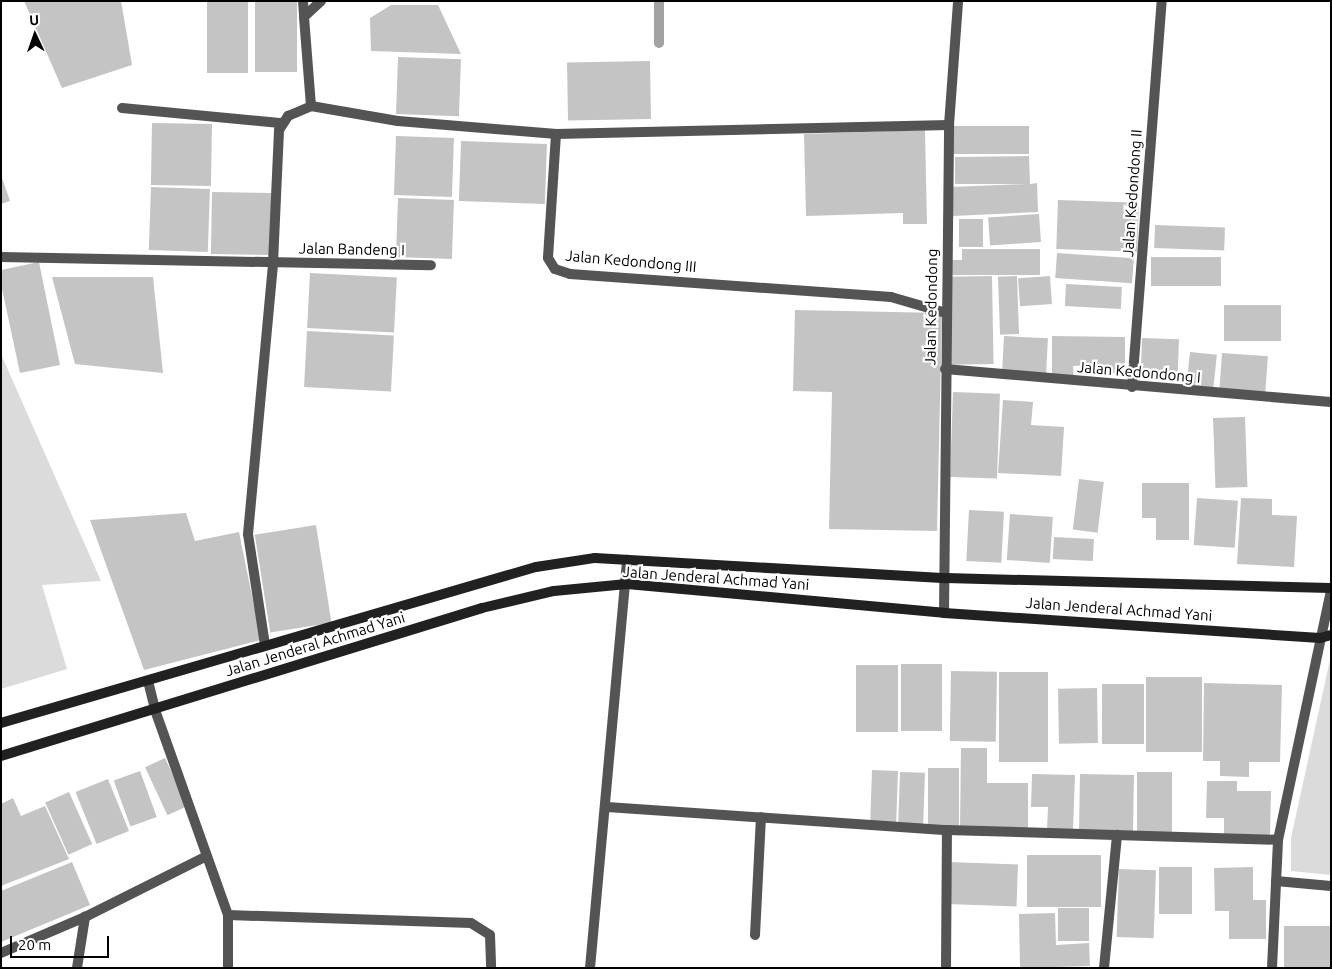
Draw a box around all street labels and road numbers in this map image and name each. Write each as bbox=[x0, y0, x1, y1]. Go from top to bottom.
street label: Jalan Kedondong II bbox=[1119, 129, 1145, 257]
street label: Jalan Bandeng I bbox=[299, 239, 405, 259]
street label: Jalan Kedondong III bbox=[565, 246, 697, 276]
street label: Jalan Kedondong bbox=[921, 248, 941, 366]
street label: Jalan Kedondong I bbox=[1076, 358, 1202, 386]
street label: Jalan Jenderal Achmad Yani bbox=[622, 562, 810, 594]
street label: Jalan Jenderal Achmad Yani bbox=[1025, 593, 1213, 625]
street label: Jalan Jenderal Achmad Yani bbox=[223, 608, 407, 680]

